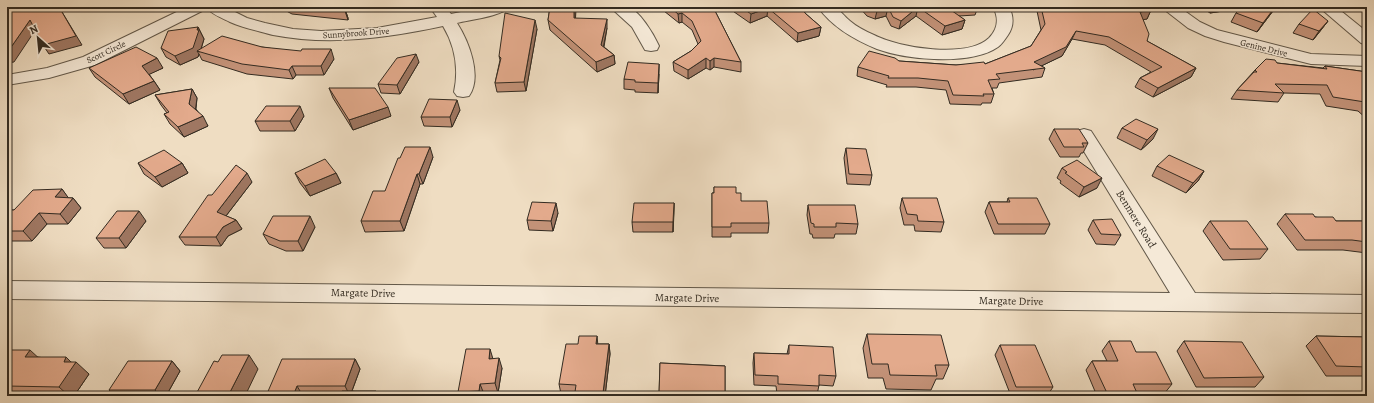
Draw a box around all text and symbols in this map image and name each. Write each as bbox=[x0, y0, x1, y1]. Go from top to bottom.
north arrow bbox=[18, 18, 58, 58]
text: N bbox=[27, 21, 41, 38]
street label: Sunnybrook Drive bbox=[322, 25, 390, 41]
street label: Genine Drive bbox=[1239, 36, 1289, 60]
street label: Scott Circle bbox=[84, 38, 128, 66]
street label: Benmere Road bbox=[1112, 187, 1160, 251]
street label: Margate Drive bbox=[331, 285, 395, 301]
street label: Margate Drive bbox=[655, 290, 719, 306]
street label: Margate Drive bbox=[979, 293, 1043, 309]

